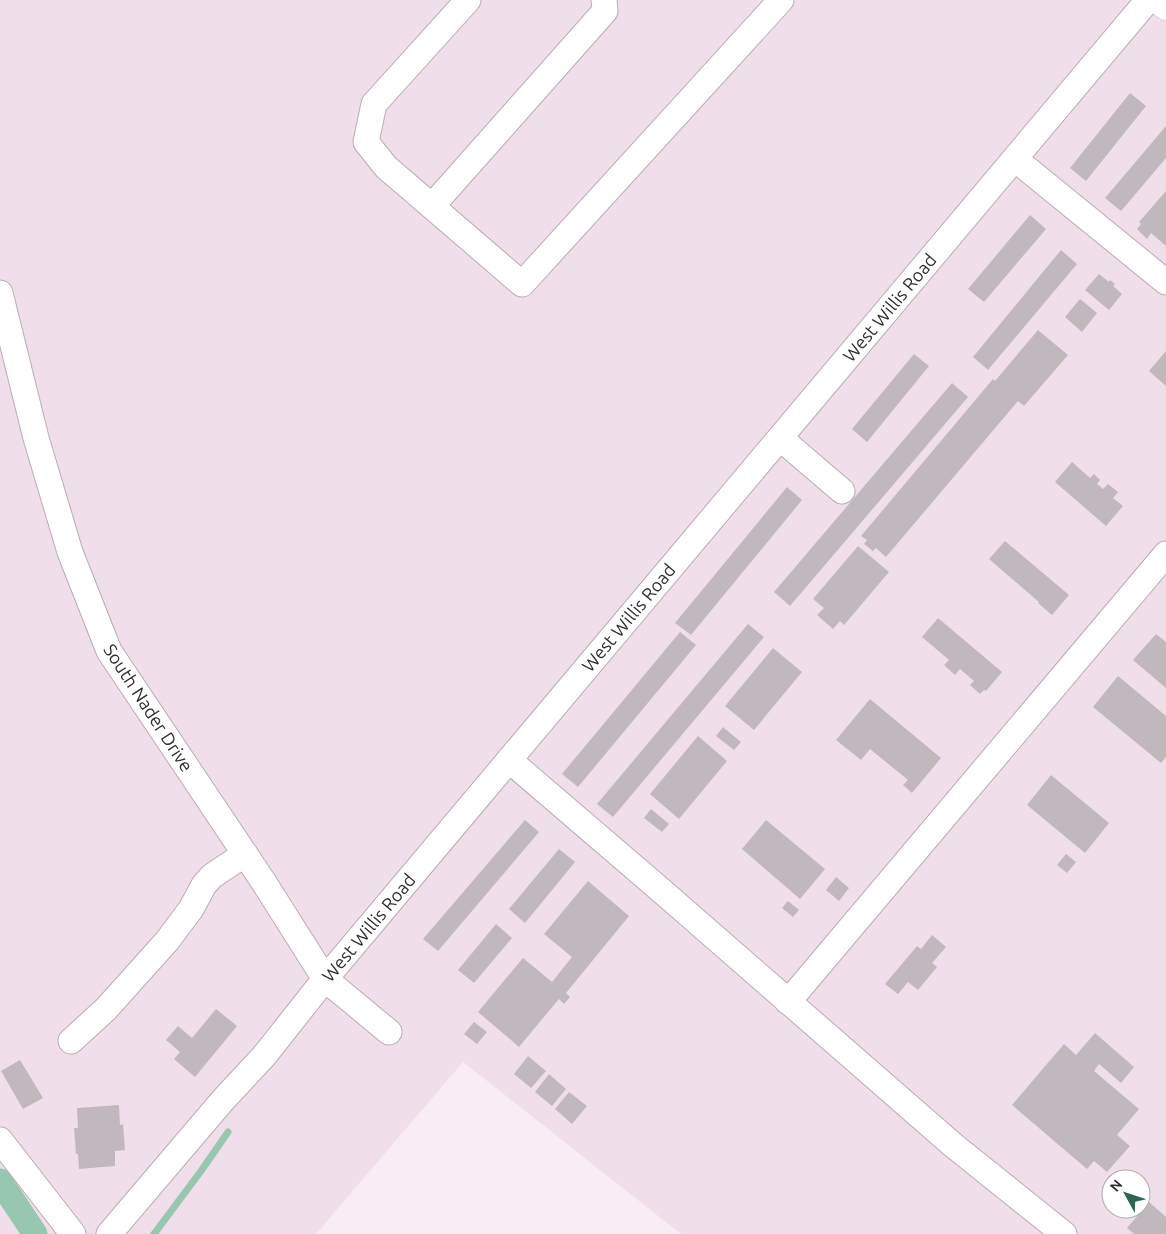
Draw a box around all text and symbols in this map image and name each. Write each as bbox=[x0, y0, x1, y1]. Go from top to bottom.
street label: West Willis Road bbox=[839, 250, 940, 365]
street label: West Willis Road bbox=[578, 560, 679, 675]
street label: South Nader Drive bbox=[100, 640, 197, 775]
street label: West Willis Road bbox=[318, 870, 419, 985]
north arrow bbox=[1101, 1169, 1151, 1219]
text: N bbox=[1107, 1176, 1126, 1195]

